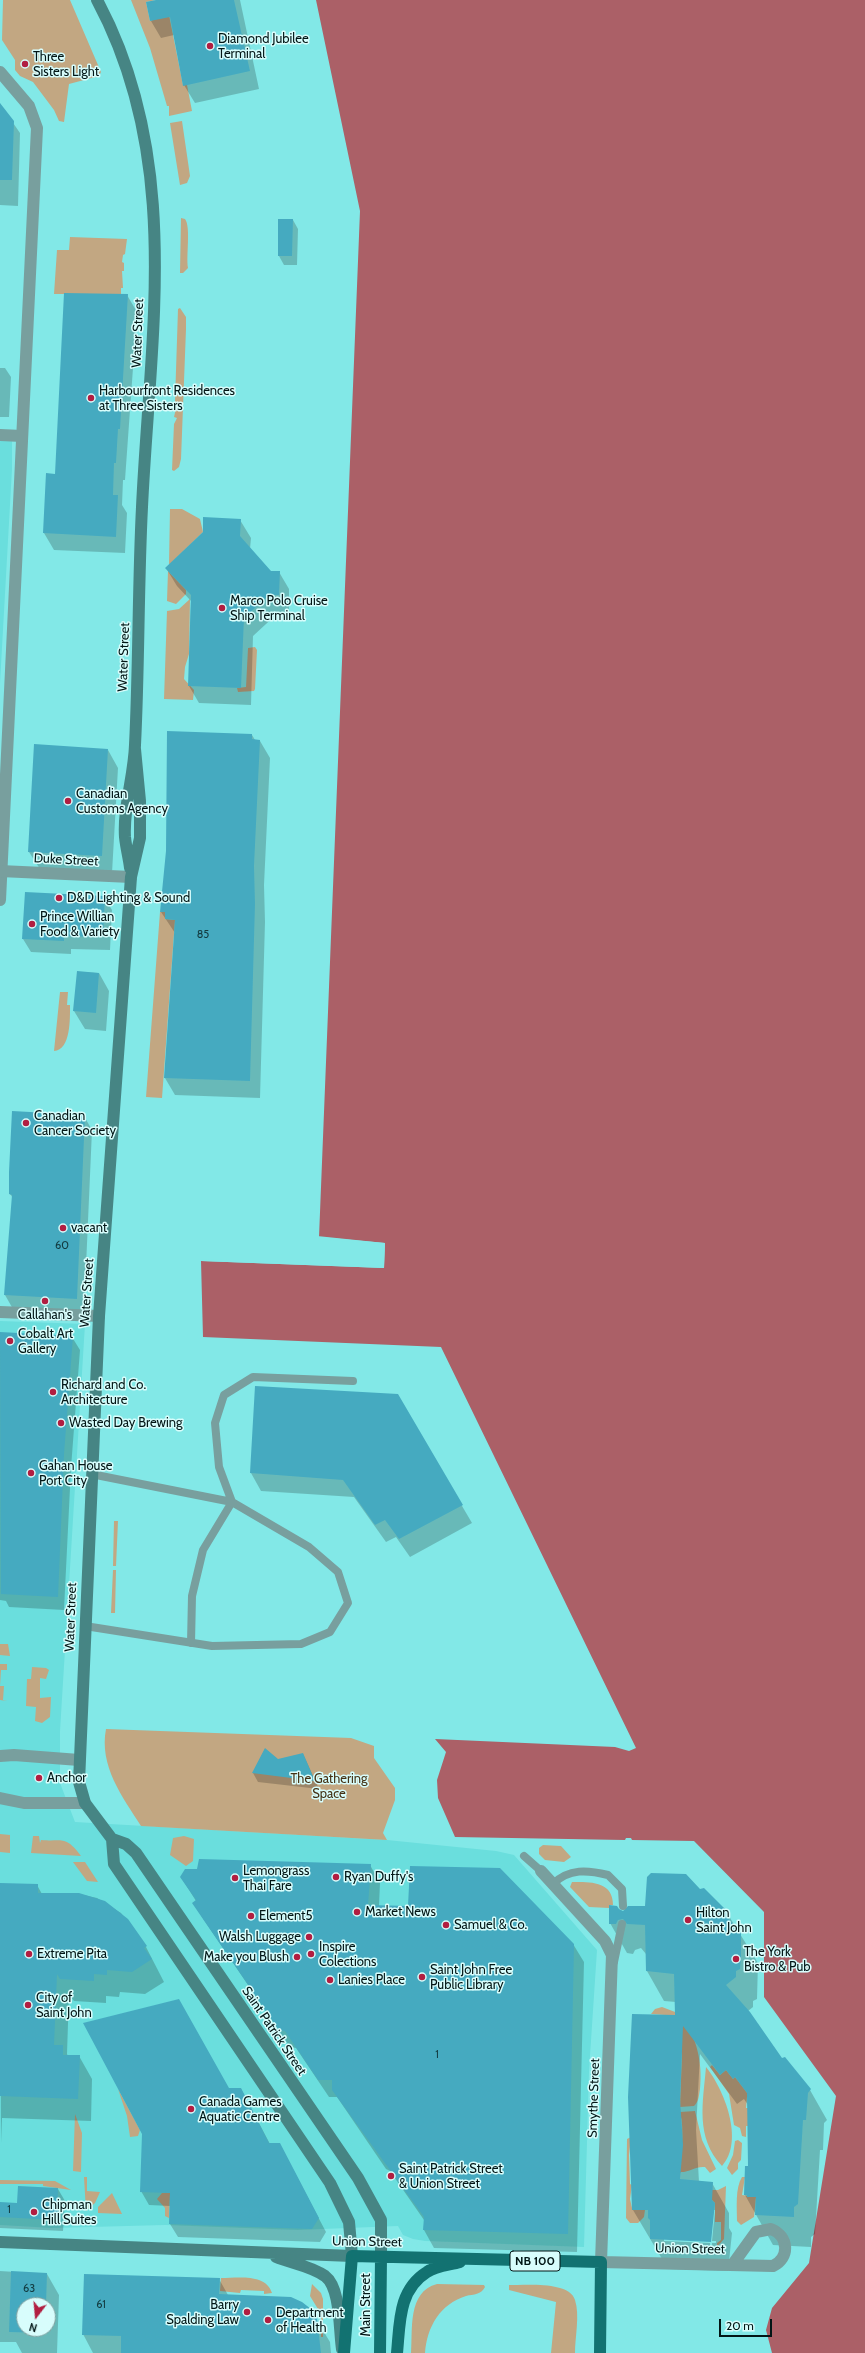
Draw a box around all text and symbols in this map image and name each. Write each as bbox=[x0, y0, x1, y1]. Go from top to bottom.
place label: Diamond Jubilee Terminal bbox=[218, 31, 309, 62]
marker: Diamond Jubilee Terminal bbox=[205, 41, 215, 51]
place label: Three Sisters Light bbox=[33, 49, 99, 80]
marker: Three Sisters Light bbox=[20, 59, 30, 69]
street label: Water Street bbox=[129, 298, 147, 368]
place label: Harbourfront Residences at Three Sisters bbox=[99, 383, 235, 414]
marker: Harbourfront Residences at Three Sisters bbox=[86, 393, 96, 403]
place label: Marco Polo Cruise Ship Terminal bbox=[230, 593, 328, 624]
marker: Marco Polo Cruise Ship Terminal bbox=[217, 603, 227, 613]
street label: Water Street bbox=[115, 622, 133, 692]
place label: Canadian Customs Agency bbox=[76, 786, 168, 817]
marker: Canadian Customs Agency bbox=[63, 796, 73, 806]
street label: Duke Street bbox=[33, 851, 99, 869]
place label: D&D Lighting & Sound bbox=[67, 890, 190, 906]
marker: D&D Lighting & Sound bbox=[54, 893, 64, 903]
place label: Prince Willian Food & Variety bbox=[40, 909, 120, 940]
marker: Prince Willian Food & Variety bbox=[27, 919, 37, 929]
house number: 85 bbox=[197, 928, 209, 942]
place label: Canadian Cancer Society bbox=[34, 1108, 116, 1139]
marker: Canadian Cancer Society bbox=[21, 1118, 31, 1128]
place label: vacant bbox=[71, 1220, 107, 1236]
marker: vacant bbox=[58, 1223, 68, 1233]
house number: 60 bbox=[55, 1239, 69, 1253]
street label: Water Street bbox=[77, 1258, 97, 1328]
marker: Callahan's bbox=[40, 1296, 50, 1306]
place label: Callahan's bbox=[18, 1307, 72, 1323]
place label: Cobalt Art Gallery bbox=[18, 1326, 73, 1357]
marker: Cobalt Art Gallery bbox=[5, 1336, 15, 1346]
place label: Richard and Co. Architecture bbox=[61, 1377, 146, 1408]
marker: Richard and Co. Architecture bbox=[48, 1387, 58, 1397]
place label: Wasted Day Brewing bbox=[69, 1415, 183, 1431]
marker: Wasted Day Brewing bbox=[56, 1418, 66, 1428]
place label: Gahan House Port City bbox=[39, 1458, 112, 1489]
marker: Gahan House Port City bbox=[26, 1468, 36, 1478]
street label: Water Street bbox=[62, 1582, 80, 1652]
place label: Anchor bbox=[47, 1770, 86, 1786]
park label: The Gathering Space bbox=[290, 1771, 368, 1802]
marker: Anchor bbox=[34, 1773, 44, 1783]
place label: Lemongrass Thai Fare bbox=[243, 1863, 309, 1894]
place label: Ryan Duffy's bbox=[344, 1869, 413, 1885]
marker: Ryan Duffy's bbox=[331, 1872, 341, 1882]
marker: Lemongrass Thai Fare bbox=[230, 1873, 240, 1883]
place label: Market News bbox=[365, 1904, 436, 1920]
place label: Hilton Saint John bbox=[696, 1905, 752, 1936]
marker: Market News bbox=[352, 1907, 362, 1917]
place label: Element5 bbox=[259, 1908, 312, 1924]
marker: Element5 bbox=[246, 1911, 256, 1921]
marker: Hilton Saint John bbox=[683, 1915, 693, 1925]
place label: Samuel & Co. bbox=[454, 1917, 527, 1933]
marker: Samuel & Co. bbox=[441, 1920, 451, 1930]
place label: Walsh Luggage bbox=[219, 1929, 301, 1945]
marker: Walsh Luggage bbox=[304, 1932, 314, 1942]
place label: Inspire Colections bbox=[319, 1939, 376, 1970]
place label: The York Bistro & Pub bbox=[744, 1944, 810, 1975]
place label: Extreme Pita bbox=[37, 1946, 107, 1962]
marker: Extreme Pita bbox=[24, 1949, 34, 1959]
place label: Make you Blush bbox=[204, 1949, 289, 1965]
marker: Inspire Colections bbox=[306, 1949, 316, 1959]
marker: Make you Blush bbox=[292, 1952, 302, 1962]
marker: The York Bistro & Pub bbox=[731, 1954, 741, 1964]
place label: Saint John Free Public Library bbox=[430, 1962, 512, 1993]
place label: Lanies Place bbox=[338, 1972, 405, 1988]
marker: Saint John Free Public Library bbox=[417, 1972, 427, 1982]
marker: Lanies Place bbox=[325, 1975, 335, 1985]
street label: Saint Patrick Street bbox=[239, 1984, 309, 2078]
place label: City of Saint John bbox=[36, 1990, 92, 2021]
marker: City of Saint John bbox=[23, 2000, 33, 2010]
house number: 1 bbox=[435, 2048, 439, 2062]
street label: Smythe Street bbox=[585, 2058, 603, 2138]
place label: Canada Games Aquatic Centre bbox=[199, 2094, 282, 2125]
marker: Canada Games Aquatic Centre bbox=[186, 2104, 196, 2114]
place label: Saint Patrick Street & Union Street bbox=[399, 2161, 503, 2192]
marker: Saint Patrick Street & Union Street bbox=[386, 2171, 396, 2181]
place label: Chipman Hill Suites bbox=[42, 2197, 96, 2228]
house number: 1 bbox=[7, 2203, 11, 2217]
marker: Chipman Hill Suites bbox=[29, 2207, 39, 2217]
street label: Union Street bbox=[332, 2234, 402, 2250]
street label: Union Street bbox=[655, 2241, 725, 2257]
road number: NB 100 bbox=[510, 2251, 560, 2271]
street label: Main Street bbox=[358, 2273, 374, 2337]
house number: 63 bbox=[23, 2282, 35, 2296]
north arrow bbox=[16, 2297, 56, 2337]
place label: Barry Spalding Law bbox=[166, 2297, 239, 2328]
house number: 61 bbox=[96, 2298, 106, 2312]
place label: Department of Health bbox=[276, 2305, 344, 2336]
marker: Barry Spalding Law bbox=[242, 2307, 252, 2317]
scale bar bbox=[721, 2311, 774, 2337]
marker: Department of Health bbox=[263, 2315, 273, 2325]
text: 20 m bbox=[726, 2318, 754, 2333]
text: N bbox=[27, 2320, 39, 2335]

